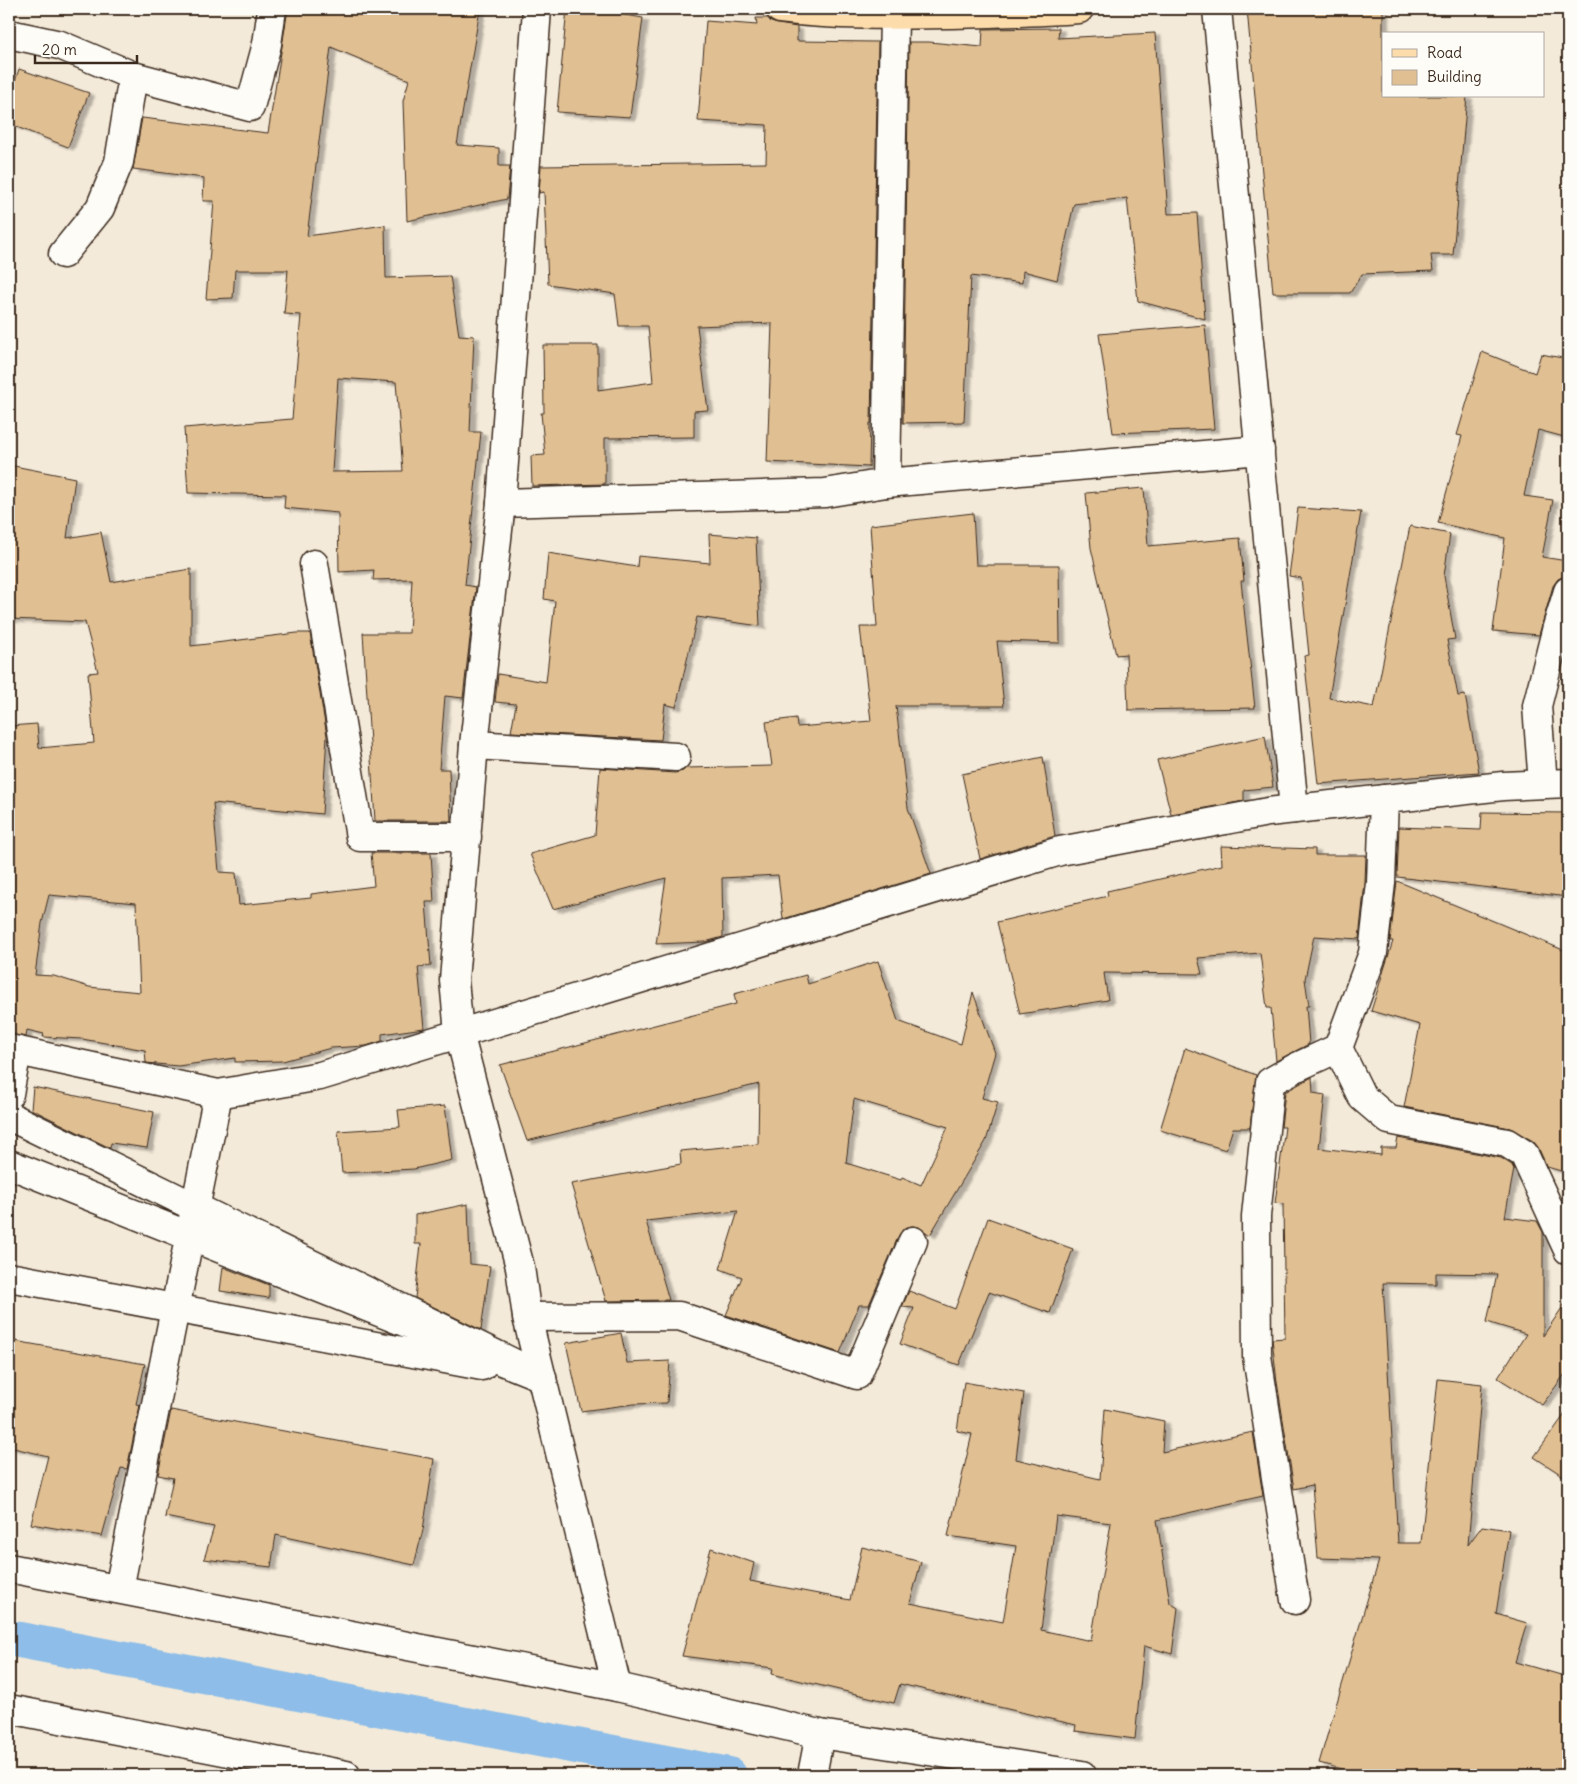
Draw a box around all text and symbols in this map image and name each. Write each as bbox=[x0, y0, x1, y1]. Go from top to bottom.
scale bar bbox=[35, 32, 138, 64]
legend bbox=[1382, 32, 1544, 98]
text: 20 m bbox=[42, 40, 77, 59]
text: Road bbox=[1427, 43, 1462, 62]
text: Building bbox=[1427, 67, 1482, 86]

